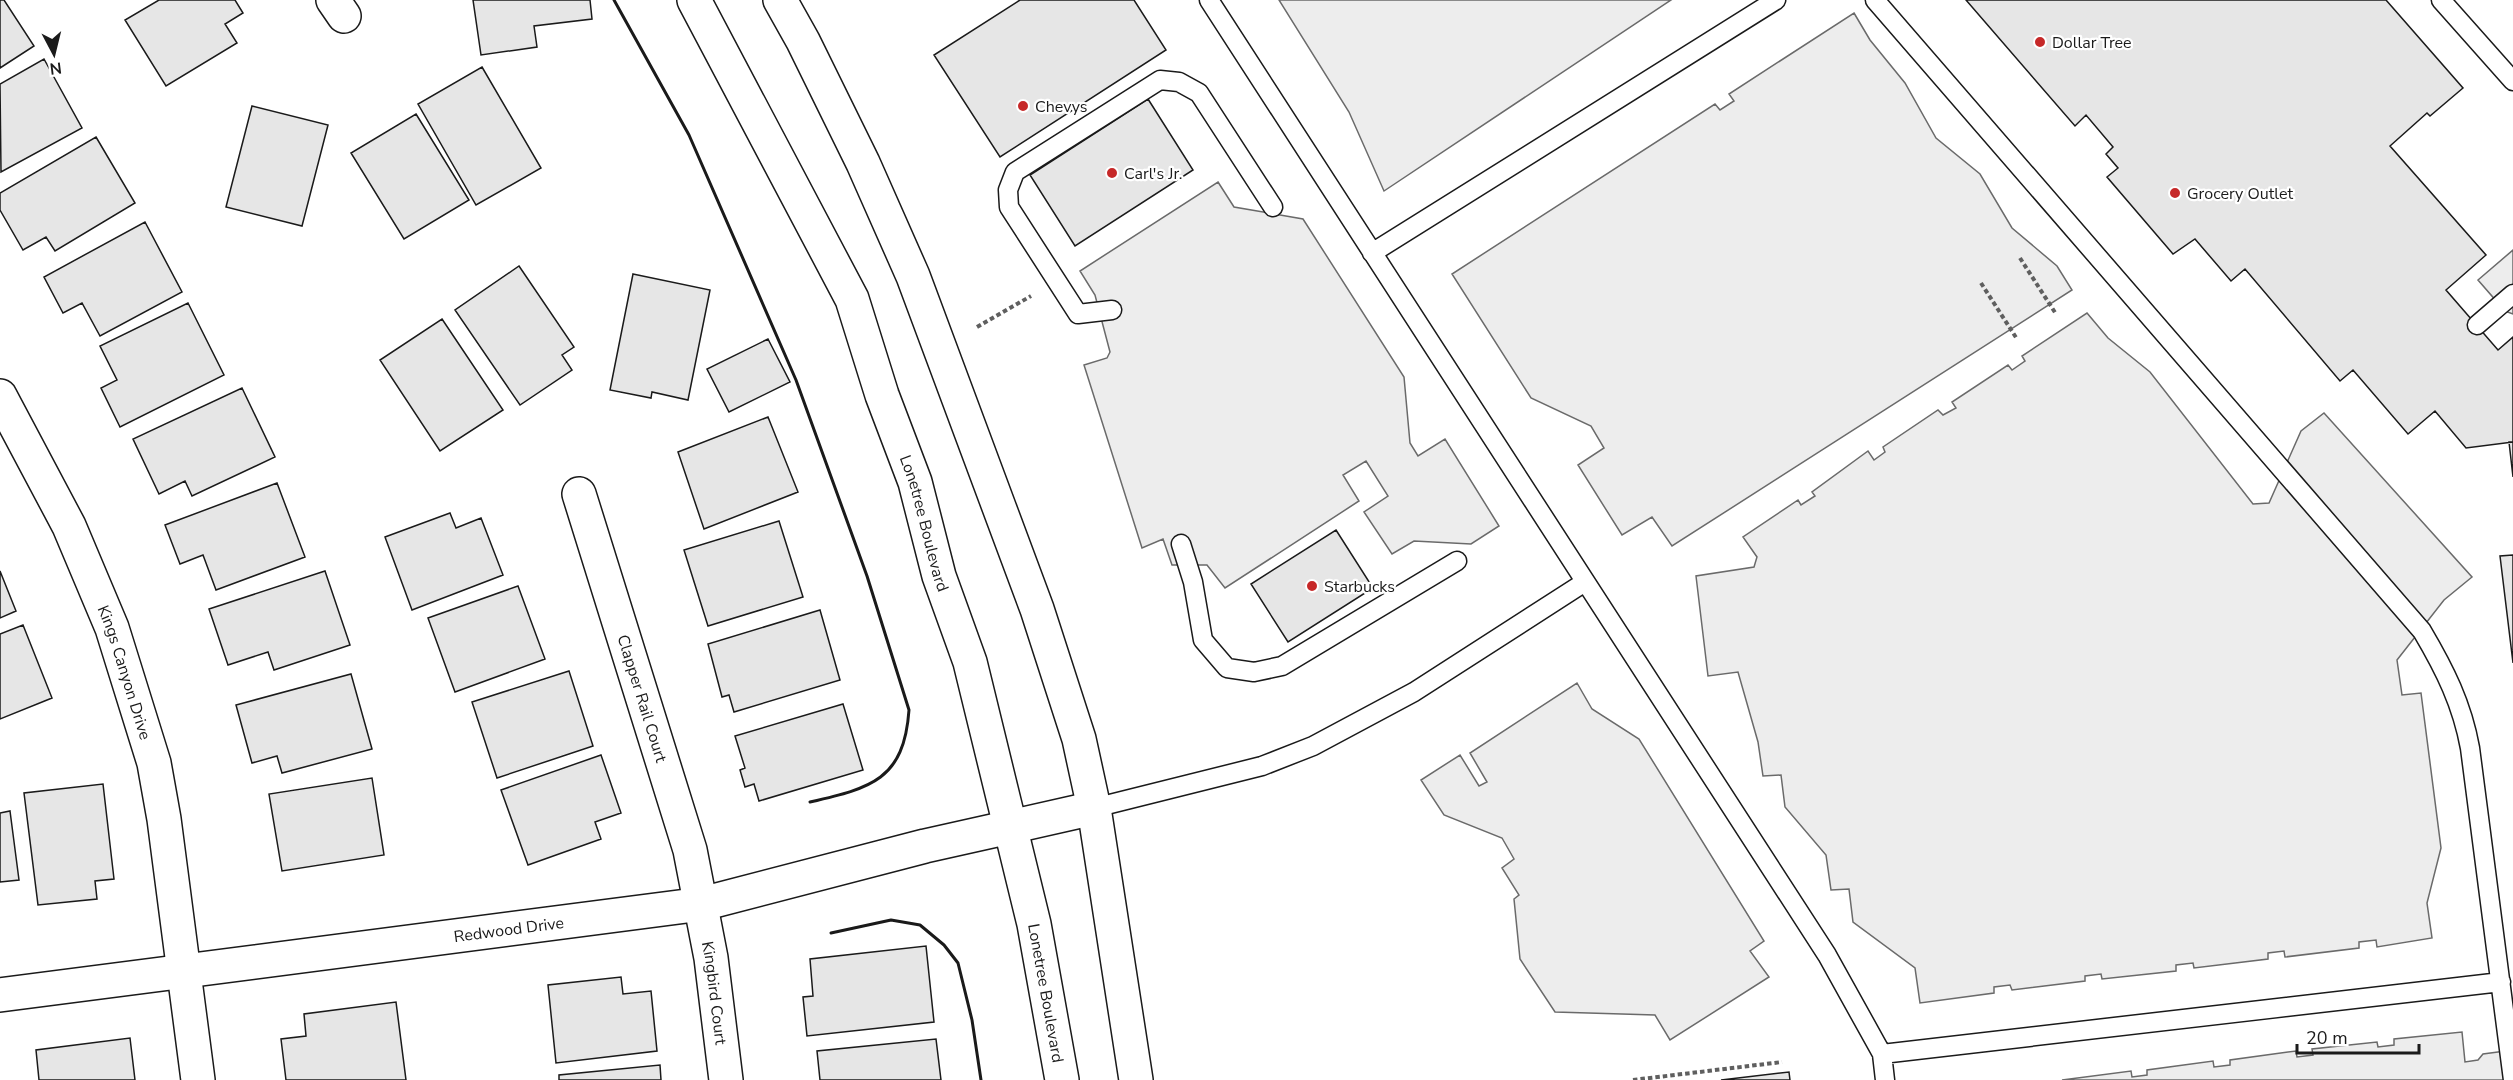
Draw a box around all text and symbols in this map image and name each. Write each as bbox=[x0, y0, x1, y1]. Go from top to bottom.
north arrow bbox=[24, 24, 84, 84]
place label: Dollar Tree bbox=[2052, 32, 2132, 54]
marker: Dollar Tree bbox=[2033, 35, 2047, 49]
text: N bbox=[48, 56, 63, 80]
place label: Chevys bbox=[1035, 96, 1088, 118]
marker: Chevys bbox=[1016, 99, 1030, 113]
place label: Carl's Jr. bbox=[1124, 163, 1182, 185]
marker: Carl's Jr. bbox=[1105, 166, 1119, 180]
place label: Grocery Outlet bbox=[2187, 183, 2293, 205]
marker: Grocery Outlet bbox=[2168, 186, 2182, 200]
street label: Lonetree Boulevard bbox=[894, 452, 954, 595]
place label: Starbucks bbox=[1324, 576, 1395, 598]
marker: Starbucks bbox=[1305, 579, 1319, 593]
street label: Kings Canyon Drive bbox=[92, 602, 156, 743]
street label: Clapper Rail Court bbox=[611, 632, 672, 766]
street label: Redwood Drive bbox=[452, 912, 565, 948]
street label: Lonetree Boulevard bbox=[1022, 922, 1069, 1064]
street label: Kingbird Court bbox=[696, 939, 732, 1046]
scale bar bbox=[2297, 1017, 2418, 1055]
text: 20 m bbox=[2306, 1026, 2348, 1050]

